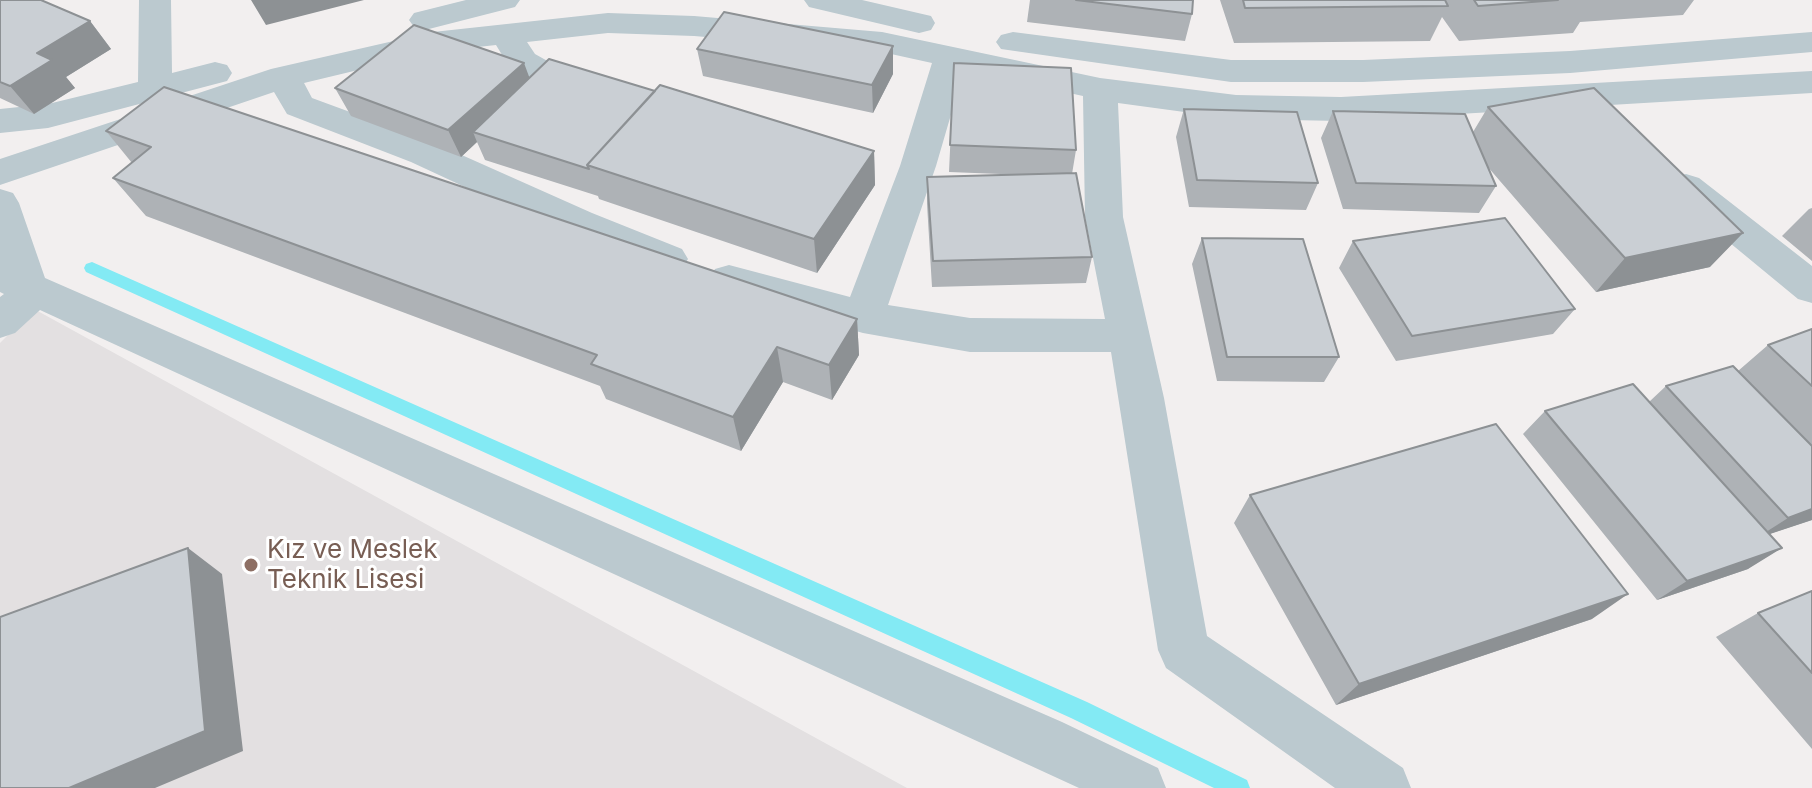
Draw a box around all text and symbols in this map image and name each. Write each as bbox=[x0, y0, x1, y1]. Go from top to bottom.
place label: Kız ve Meslek Teknik Lisesi bbox=[267, 534, 438, 596]
marker: Kız ve Meslek Teknik Lisesi bbox=[242, 556, 260, 574]

